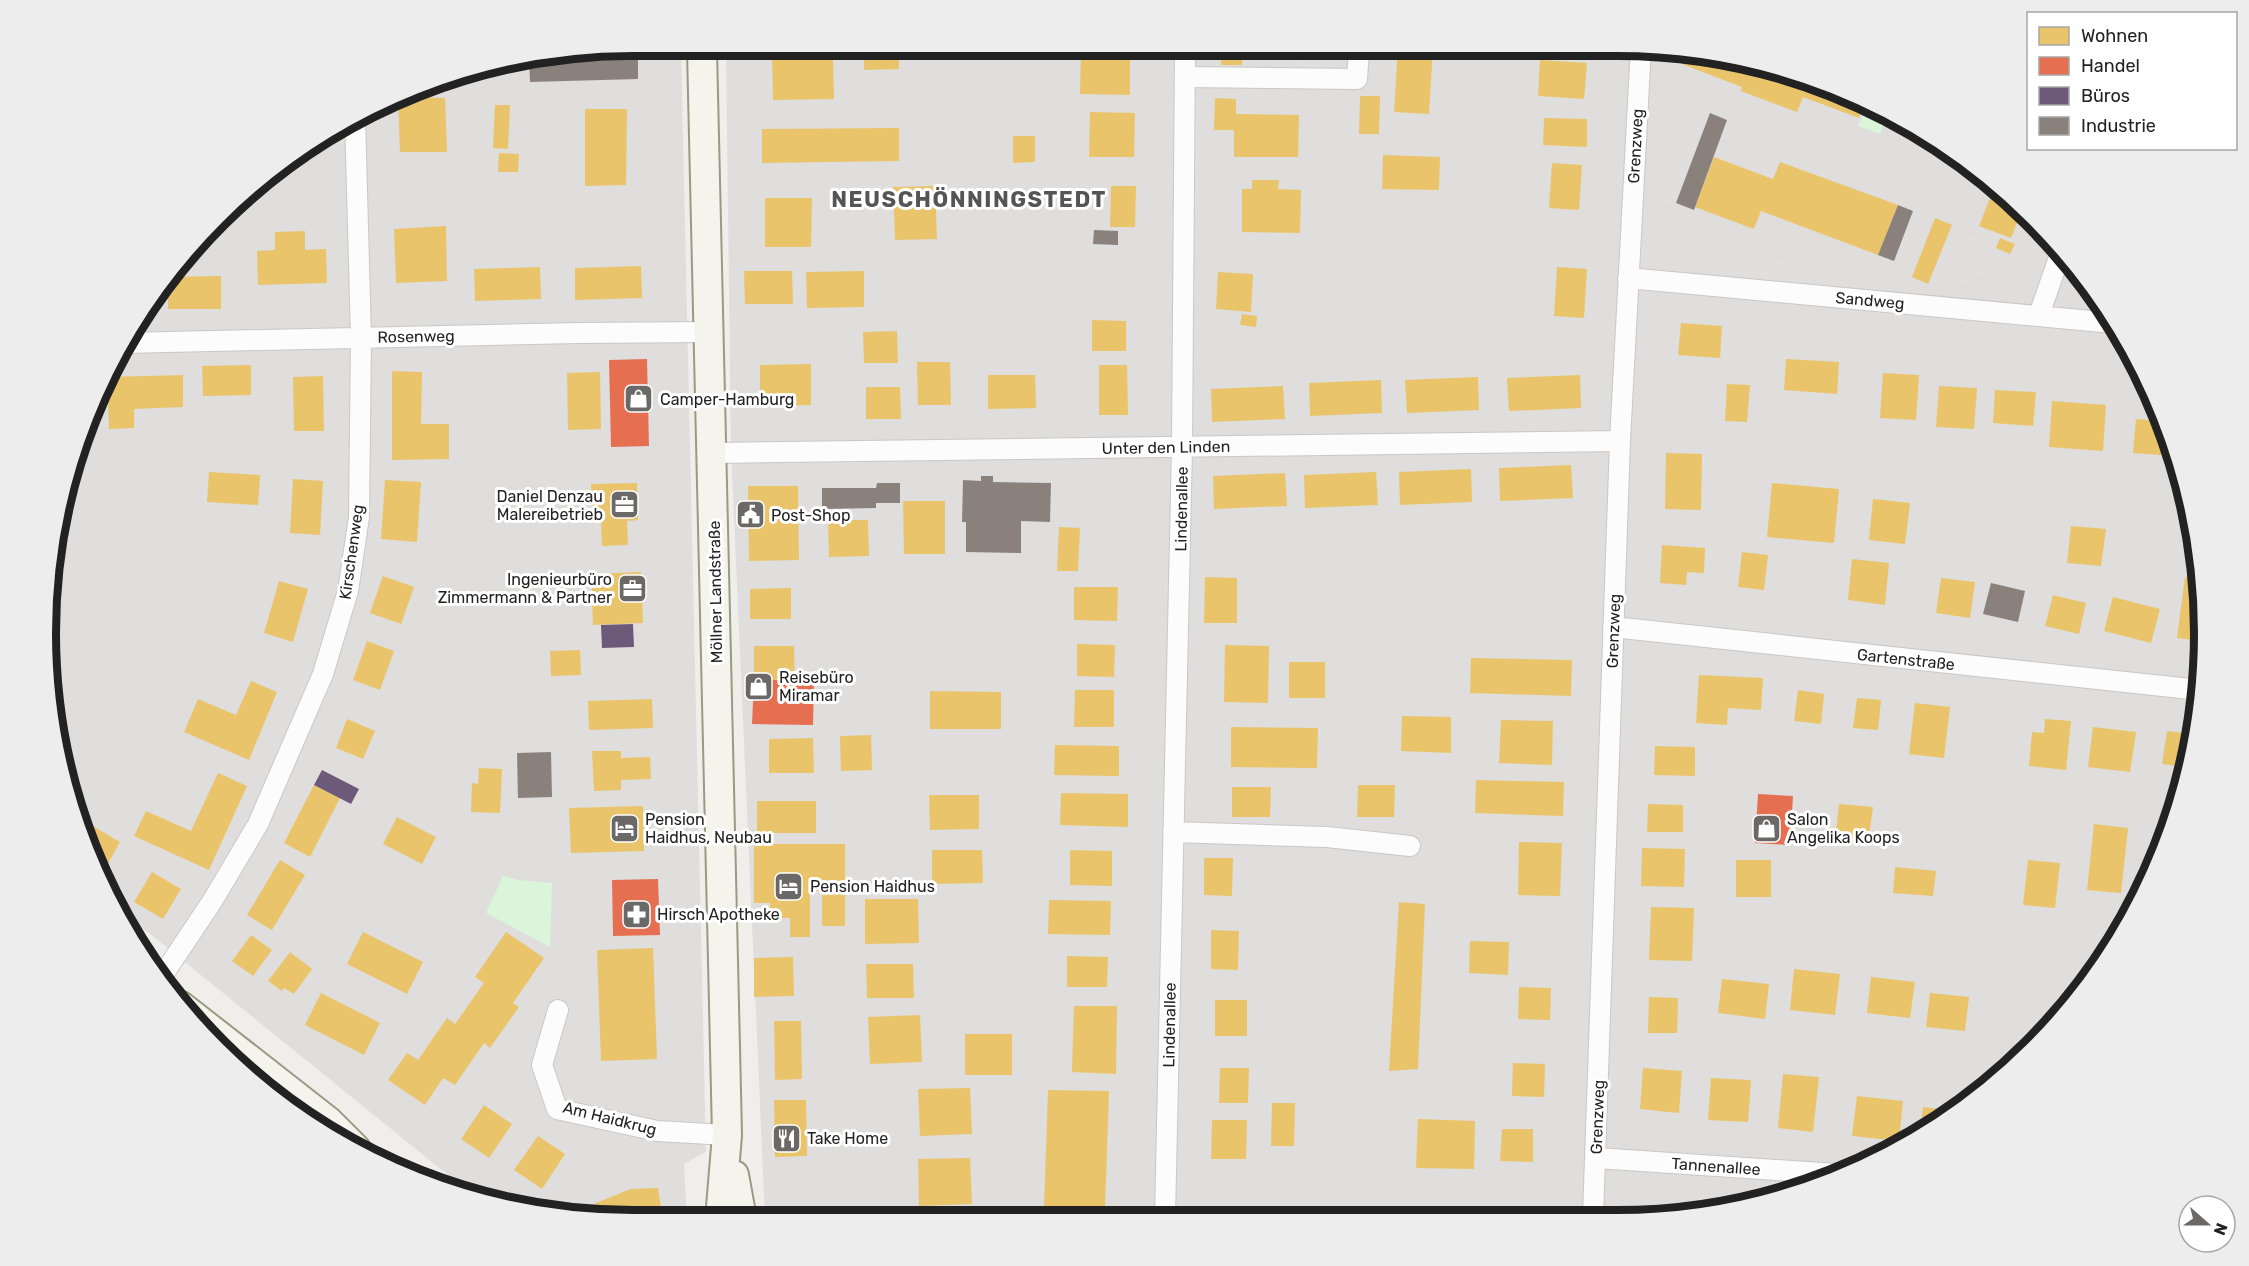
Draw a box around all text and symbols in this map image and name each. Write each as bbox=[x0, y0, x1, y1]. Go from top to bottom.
legend bbox=[2027, 12, 2237, 150]
text: Wohnen bbox=[2081, 25, 2148, 47]
text: Handel bbox=[2081, 55, 2140, 77]
text: Büros bbox=[2081, 85, 2130, 107]
street label: Grenzweg bbox=[1624, 108, 1647, 184]
text: Industrie bbox=[2081, 115, 2156, 137]
district label: NEUSCHÖNNINGSTEDT bbox=[831, 186, 1107, 213]
street label: Sandweg bbox=[1835, 288, 1905, 313]
street label: Rosenweg bbox=[377, 326, 455, 347]
shop icon: Camper-Hamburg bbox=[623, 383, 655, 415]
place label: Camper-Hamburg bbox=[660, 390, 794, 409]
street label: Unter den Linden bbox=[1102, 437, 1230, 458]
street label: Lindenallee bbox=[1171, 466, 1192, 552]
place label: Daniel Denzau Malereibetrieb bbox=[497, 487, 603, 524]
office icon: Daniel Denzau Malereibetrieb bbox=[608, 489, 640, 521]
public building icon: Post-Shop bbox=[734, 499, 766, 531]
street label: Kirschenweg bbox=[335, 503, 368, 601]
place label: Post-Shop bbox=[771, 506, 850, 525]
street label: Möllner Landstraße bbox=[705, 521, 726, 663]
place label: Ingenieurbüro Zimmermann & Partner bbox=[438, 570, 612, 607]
office icon: Ingenieurbüro Zimmermann & Partner bbox=[617, 572, 649, 604]
street label: Grenzweg bbox=[1603, 593, 1624, 669]
street label: Gartenstraße bbox=[1856, 645, 1956, 674]
place label: Reisebüro Miramar bbox=[779, 668, 854, 705]
shop icon: Reisebüro Miramar bbox=[742, 670, 774, 702]
place label: Pension Haidhus, Neubau bbox=[645, 810, 772, 847]
place label: Salon Angelika Koops bbox=[1787, 810, 1900, 847]
hotel icon: Pension Haidhus, Neubau bbox=[608, 812, 640, 844]
shop icon: Salon Angelika Koops bbox=[1750, 812, 1782, 844]
hotel icon: Pension Haidhus bbox=[773, 870, 805, 902]
place label: Pension Haidhus bbox=[810, 877, 935, 896]
pharmacy icon: Hirsch Apotheke bbox=[620, 898, 652, 930]
place label: Hirsch Apotheke bbox=[657, 905, 780, 924]
street label: Lindenallee bbox=[1159, 982, 1180, 1068]
street label: Grenzweg bbox=[1587, 1079, 1608, 1155]
street label: Am Haidkrug bbox=[561, 1098, 659, 1139]
restaurant icon: Take Home bbox=[770, 1122, 802, 1154]
place label: Take Home bbox=[807, 1129, 888, 1148]
street label: Tannenallee bbox=[1671, 1154, 1761, 1179]
north arrow bbox=[2177, 1194, 2237, 1254]
text: N bbox=[2210, 1220, 2231, 1238]

